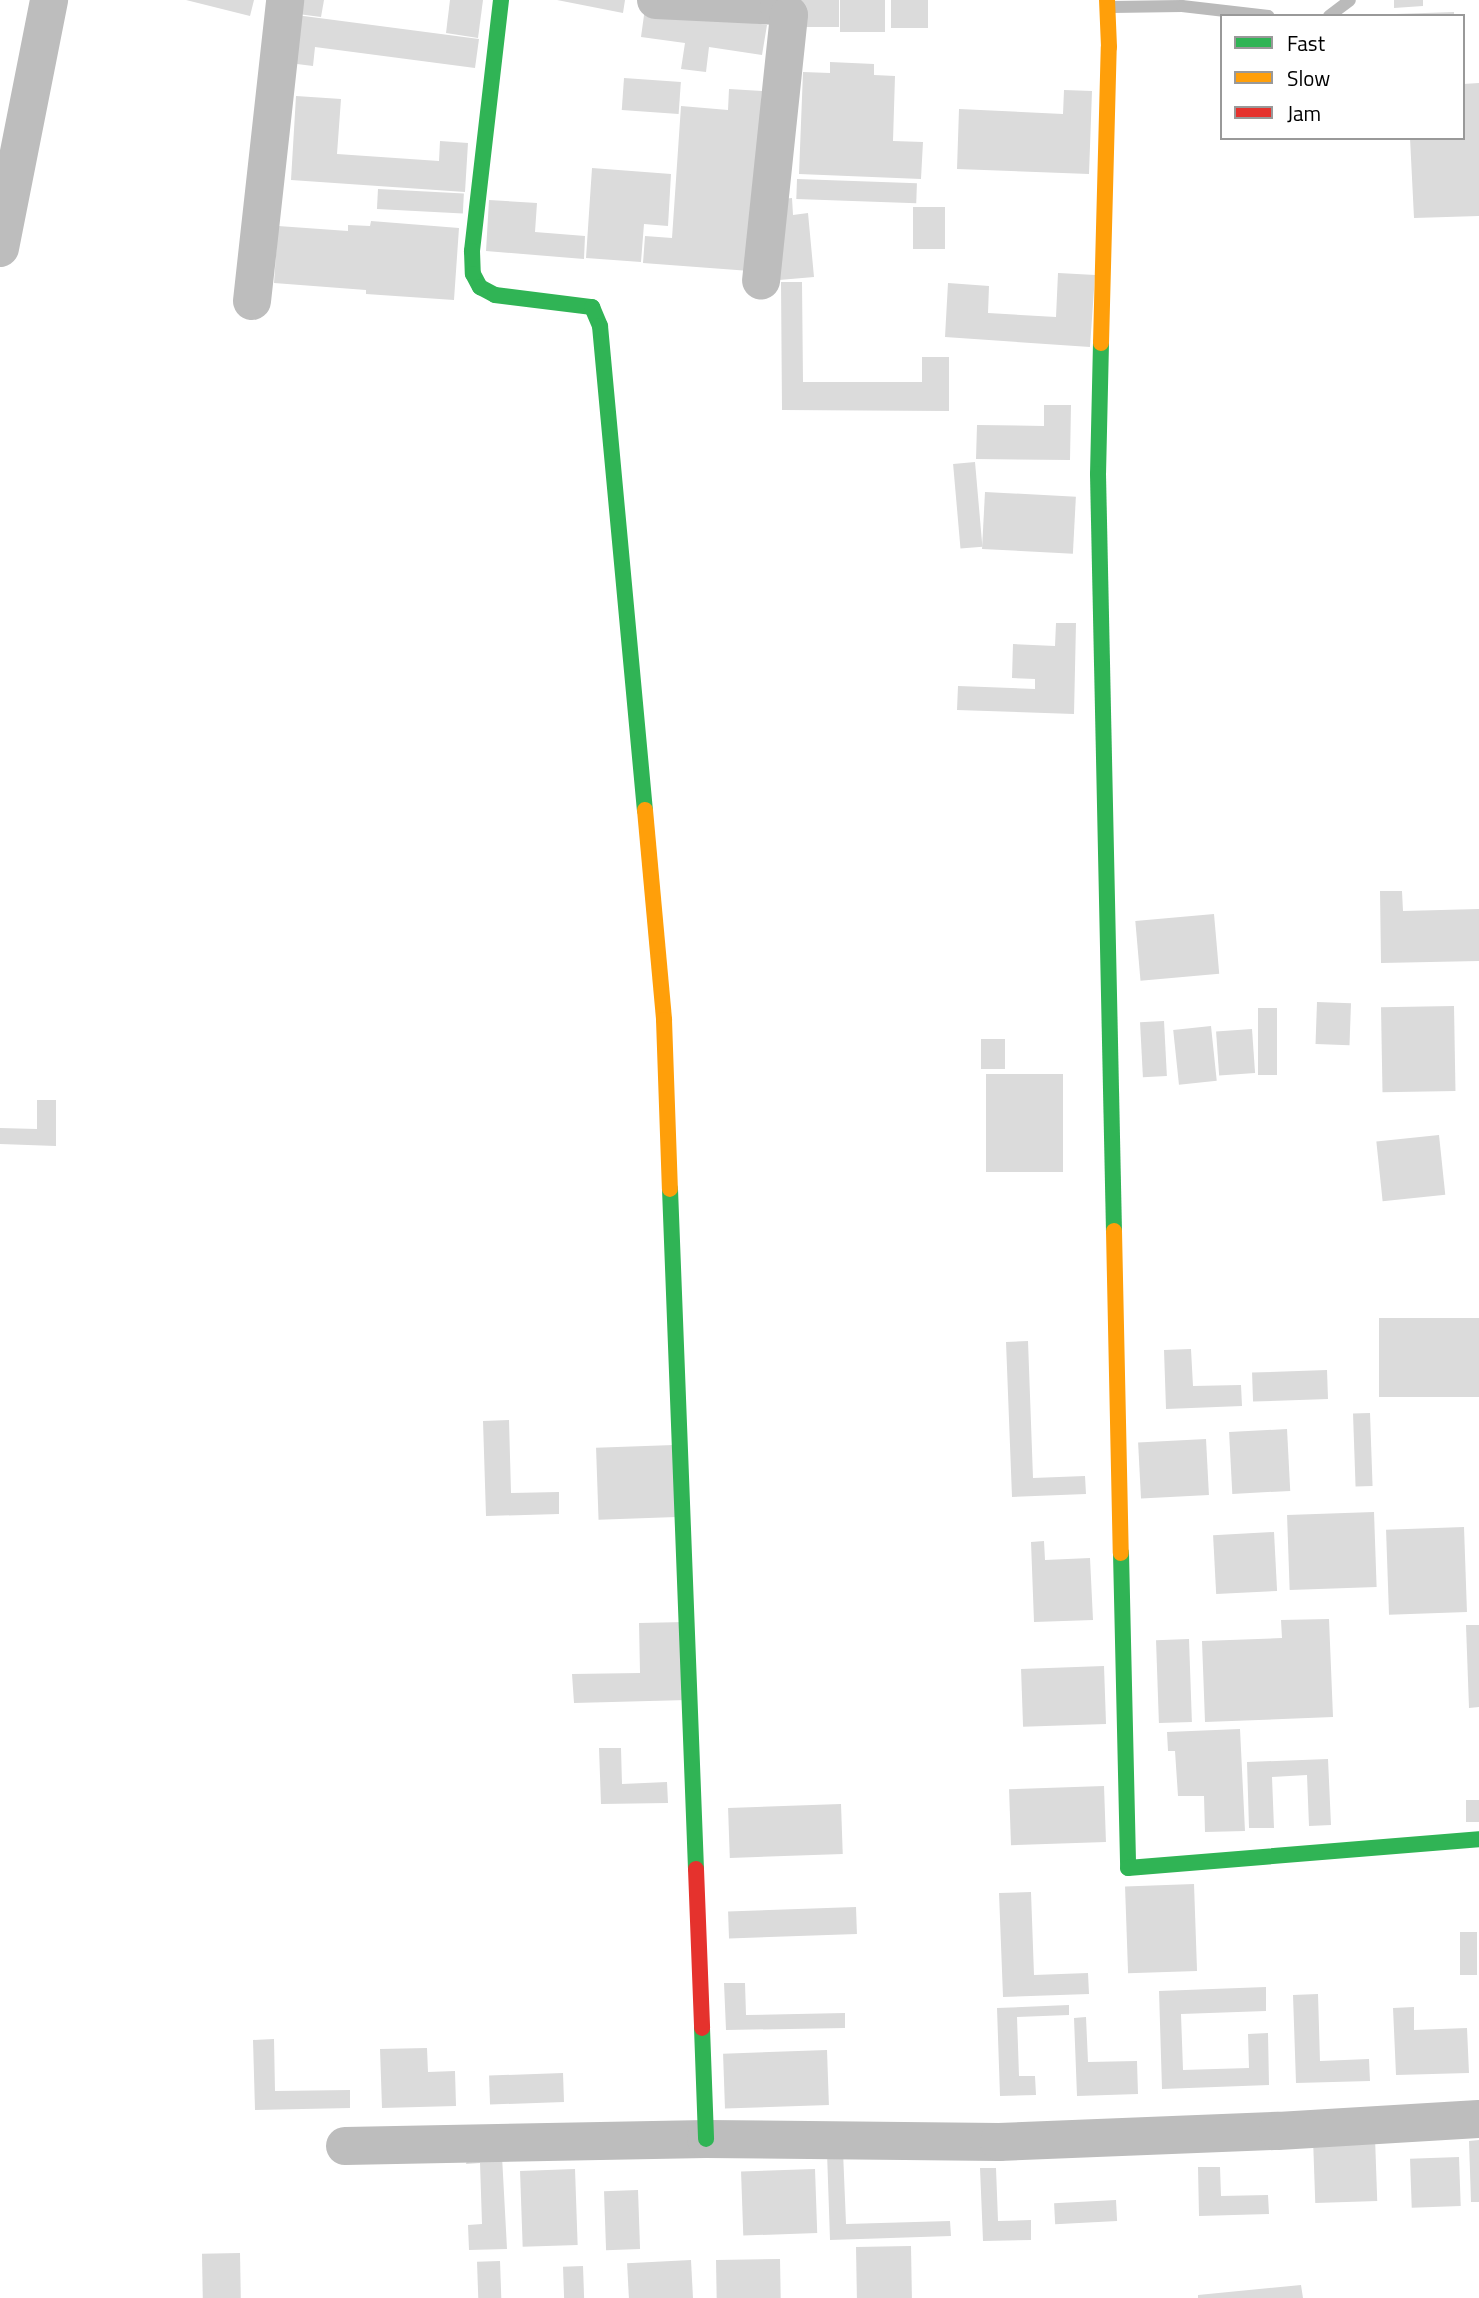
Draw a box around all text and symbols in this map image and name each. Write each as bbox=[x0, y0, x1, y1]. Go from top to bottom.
legend bbox=[1220, 14, 1465, 140]
text: Fast bbox=[1287, 27, 1325, 59]
text: Slow bbox=[1287, 62, 1330, 94]
text: Jam bbox=[1287, 97, 1321, 129]

